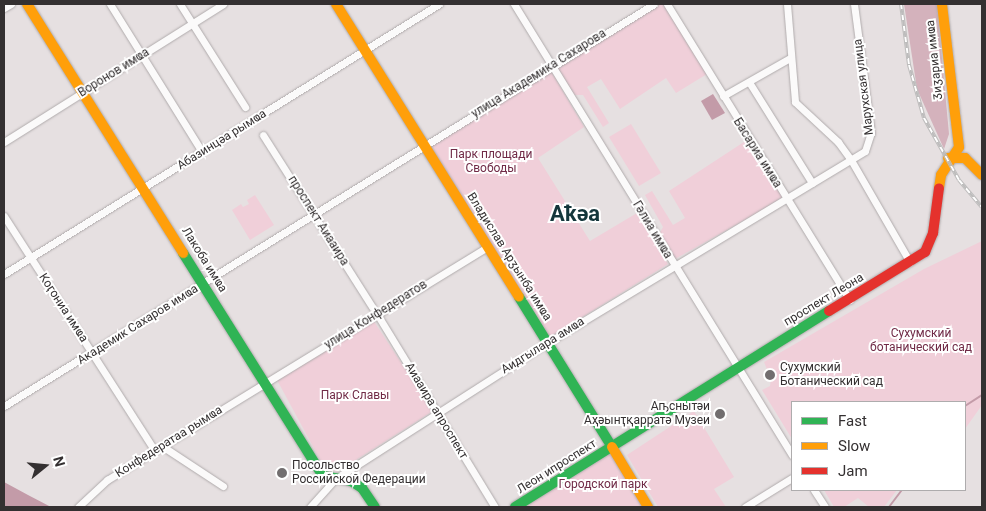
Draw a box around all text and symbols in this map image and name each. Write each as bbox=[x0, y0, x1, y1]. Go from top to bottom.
street label: Ӡиӡариа имҩа bbox=[924, 19, 946, 101]
street label: улица Академика Сахарова bbox=[469, 27, 609, 121]
street label: Марухская улица bbox=[851, 38, 877, 136]
street label: Воронов имҩа bbox=[76, 45, 152, 101]
street label: Абазинцәа рымҩа bbox=[175, 107, 269, 173]
street label: Басариа имҩа bbox=[730, 115, 784, 191]
park label: Парк площади Свободы bbox=[450, 148, 532, 176]
street label: проспект Аиааира bbox=[285, 173, 351, 269]
street label: Владислав Арӡынба имҩа bbox=[464, 190, 554, 324]
street label: Гәлиа имҩа bbox=[629, 198, 675, 262]
district label: Аҟəа bbox=[550, 201, 600, 227]
street label: Лакоба имҩа bbox=[178, 225, 230, 295]
street label: Коӷониа имҩа bbox=[35, 271, 91, 345]
street label: проспект Леона bbox=[782, 271, 866, 329]
street label: улица Конфедератов bbox=[322, 278, 430, 352]
street label: Академик Сахаров имҩа bbox=[75, 282, 201, 368]
street label: Аидгылара амҩа bbox=[499, 315, 587, 377]
park label: Сухумский ботанический сад bbox=[870, 327, 972, 355]
street label: Аиааира апроспект bbox=[402, 360, 470, 462]
place label: Сухумский Ботанический сад bbox=[780, 361, 883, 389]
marker: Сухумский Ботанический сад bbox=[764, 369, 776, 381]
park label: Парк Славы bbox=[321, 389, 389, 403]
place label: Аҧснытәи Аҳәынҭқарратә Музеи bbox=[584, 400, 710, 428]
legend bbox=[791, 401, 966, 491]
street label: Конфедератаа рымҩа bbox=[113, 403, 225, 481]
marker: Аҧснытәи Аҳәынҭқарратә Музеи bbox=[714, 408, 726, 420]
text: Fast bbox=[838, 412, 867, 430]
street label: Леон ипроспект bbox=[515, 437, 599, 497]
text: Slow bbox=[838, 437, 870, 455]
north arrow bbox=[20, 441, 70, 491]
text: N bbox=[50, 455, 68, 469]
place label: Посольство Российской Федерации bbox=[292, 459, 426, 487]
text: Jam bbox=[838, 462, 868, 480]
marker: Посольство Российской Федерации bbox=[276, 467, 288, 479]
park label: Городской парк bbox=[559, 478, 647, 492]

